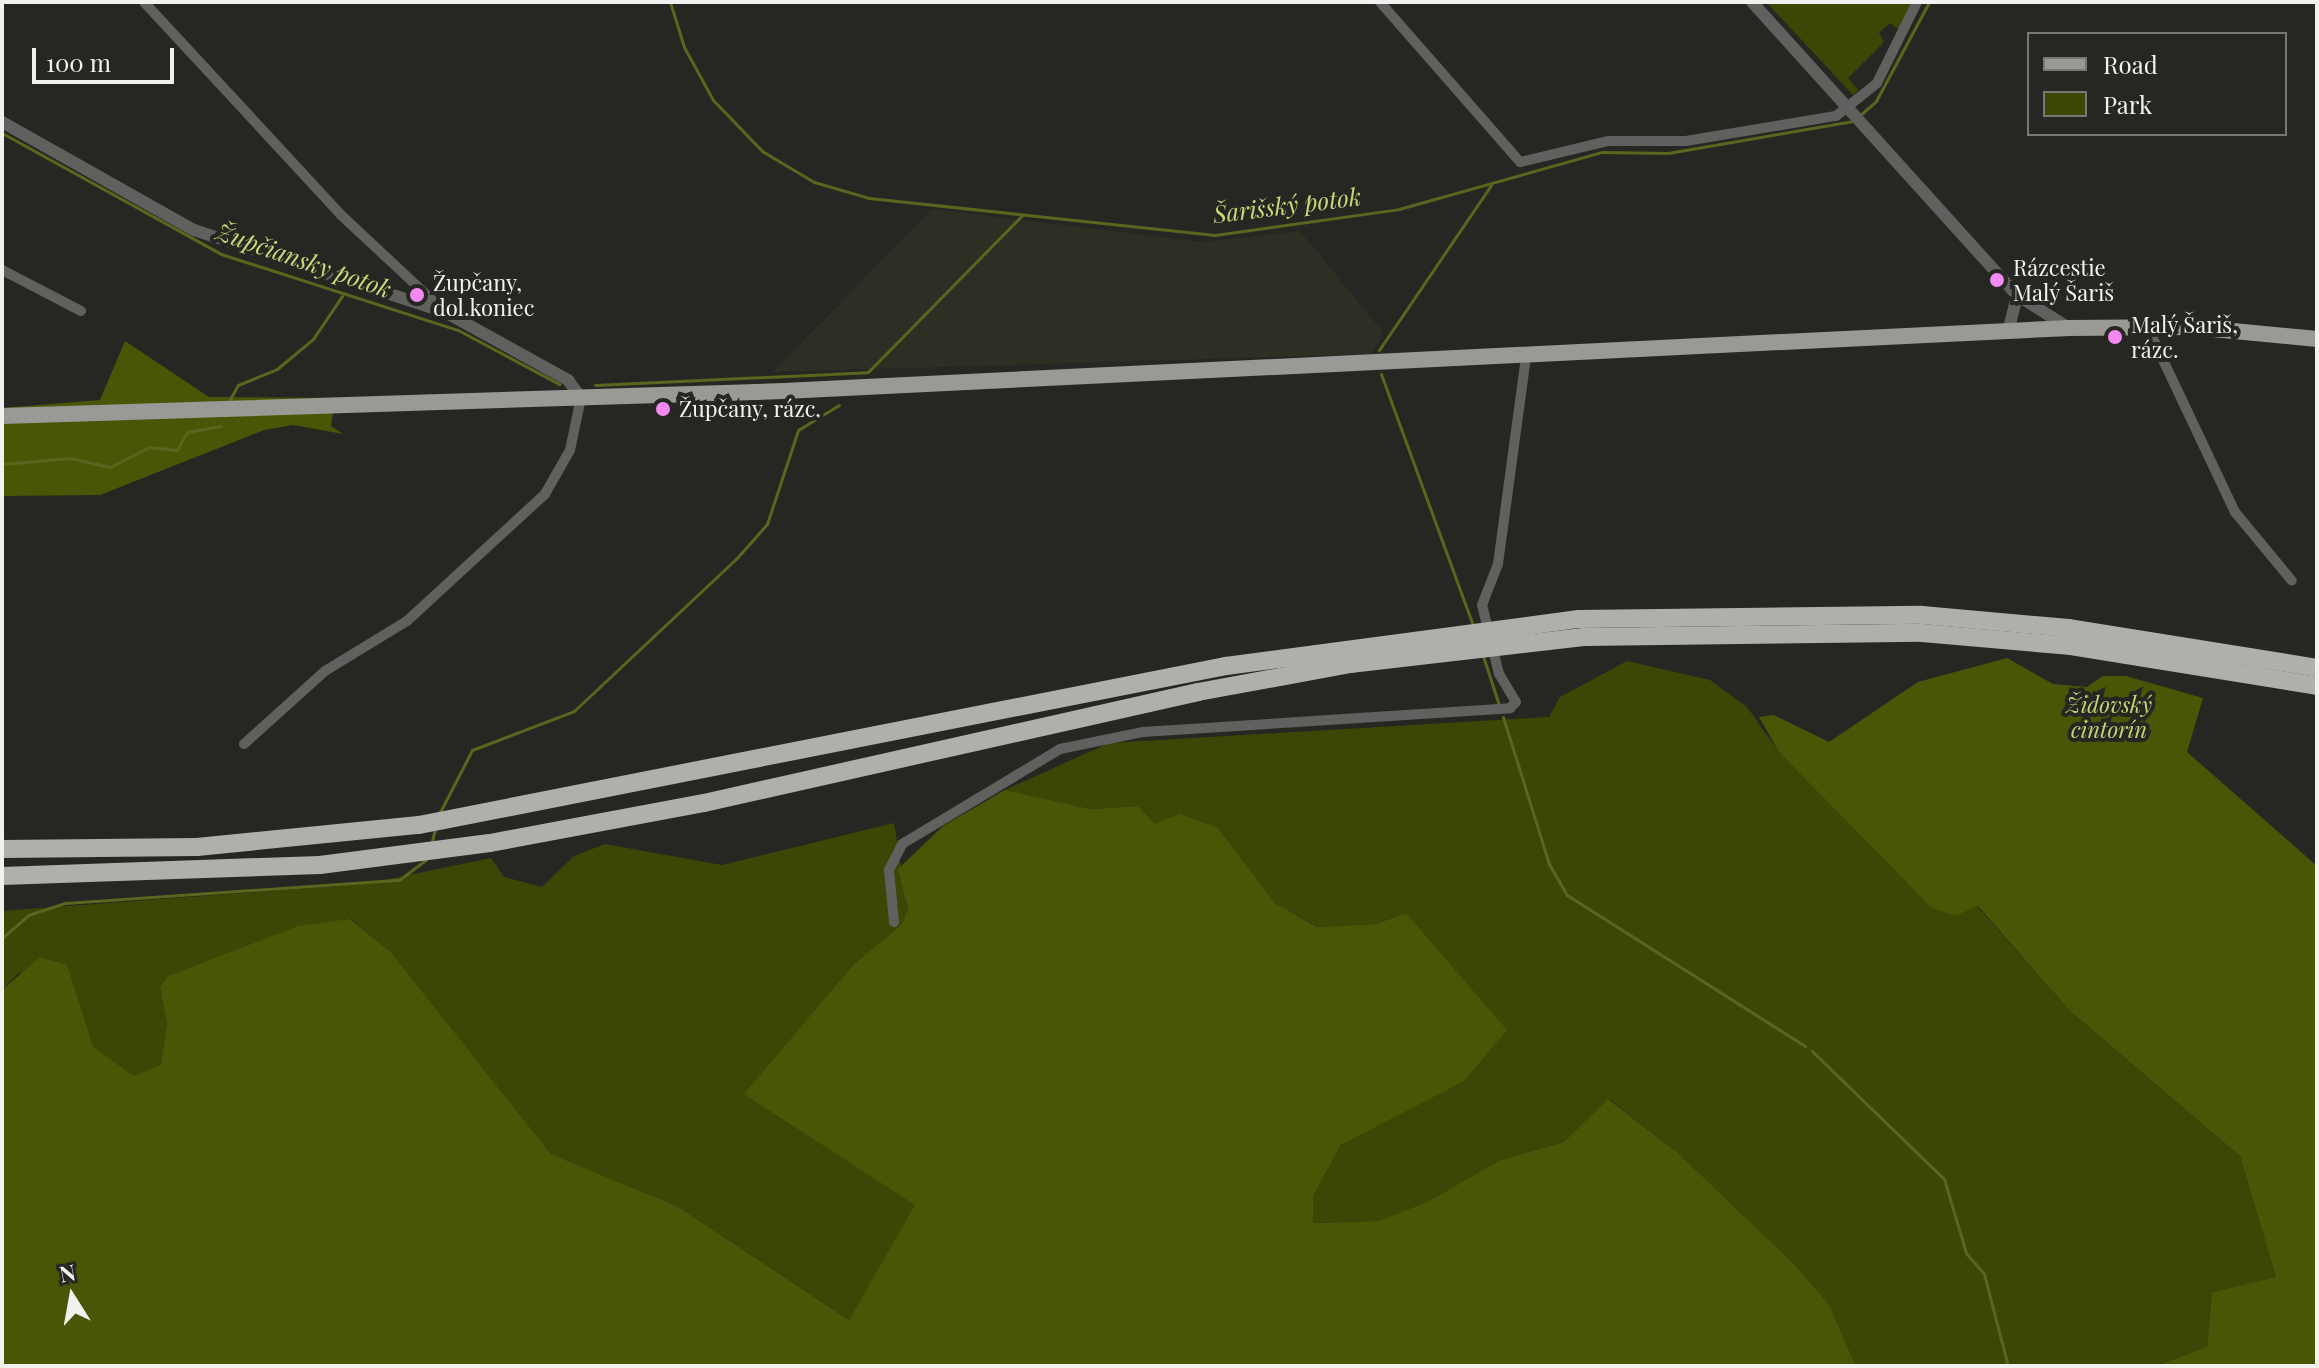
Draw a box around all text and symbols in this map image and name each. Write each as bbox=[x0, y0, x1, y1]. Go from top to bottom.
scale bar bbox=[36, 32, 178, 82]
legend bbox=[2027, 32, 2287, 136]
text: 100 m bbox=[46, 46, 111, 78]
text: Road bbox=[2103, 48, 2158, 80]
text: Park bbox=[2103, 88, 2152, 120]
water label: Šarišský potok bbox=[1211, 182, 1363, 228]
water label: Župčiansky potok bbox=[213, 217, 395, 303]
place label: Rázcestie Malý Šariš bbox=[2013, 254, 2115, 306]
place label: Župčany, dol.koniec bbox=[433, 269, 534, 320]
marker: Rázcestie Malý Šariš bbox=[1988, 271, 2006, 289]
marker: Župčany, dol.koniec bbox=[408, 286, 426, 304]
place label: Malý Šariš, rázc. bbox=[2131, 311, 2239, 362]
marker: Malý Šariš, rázc. bbox=[2106, 328, 2124, 346]
place label: Župčany, rázc. bbox=[679, 396, 821, 422]
marker: Župčany, rázc. bbox=[654, 400, 672, 418]
park label: Židovský cintorín bbox=[2066, 691, 2152, 742]
north arrow bbox=[32, 1256, 112, 1336]
text: N bbox=[57, 1256, 78, 1289]

